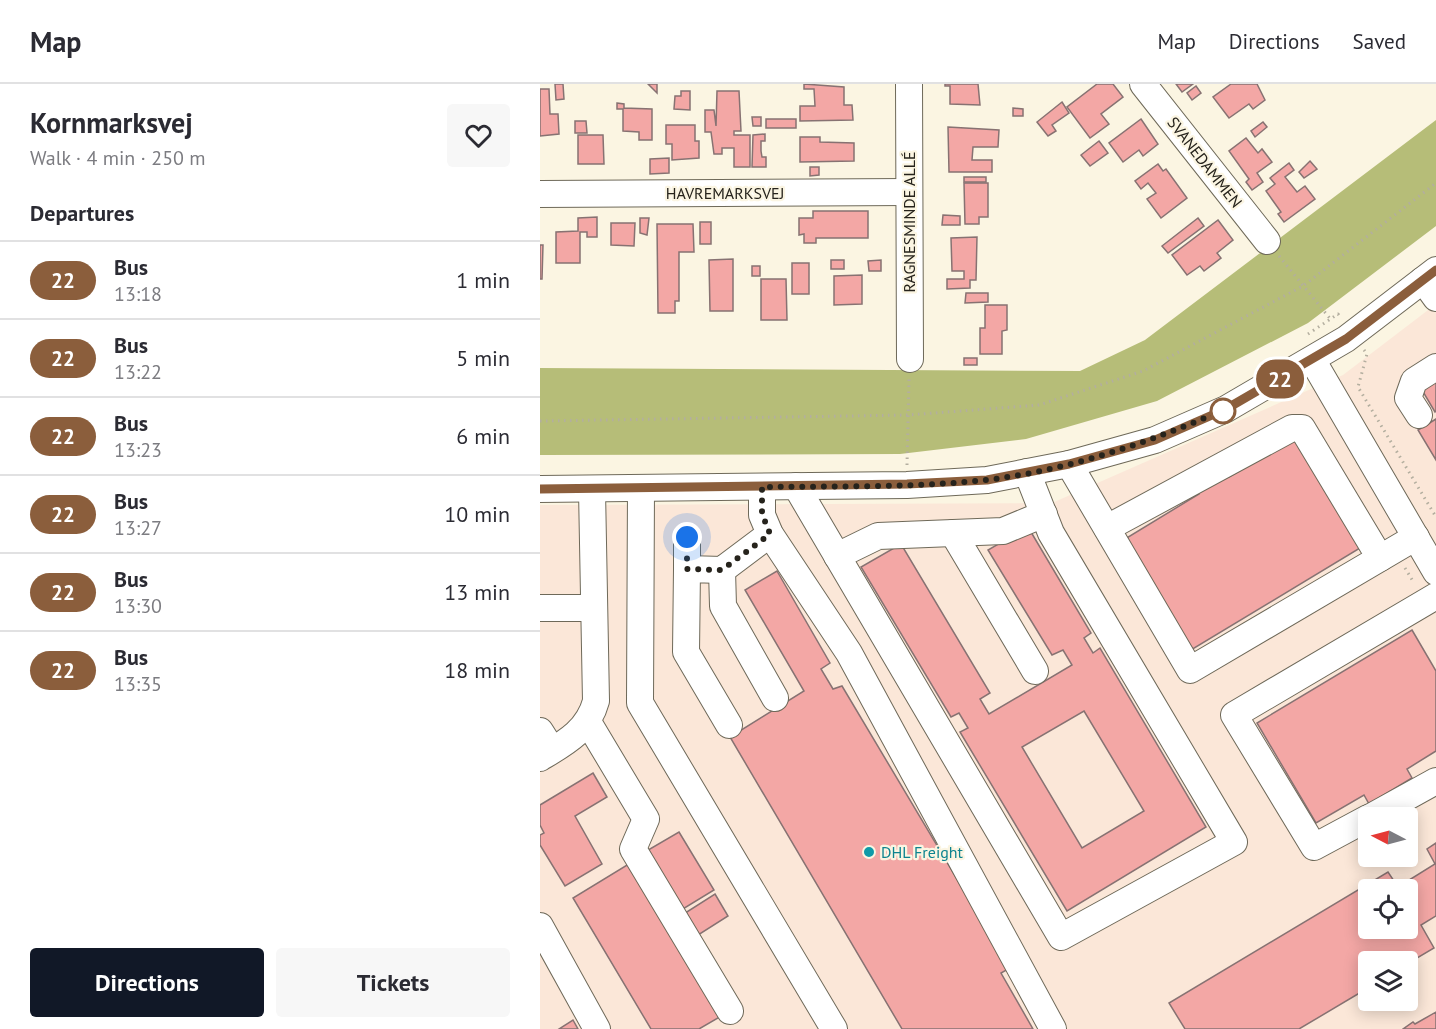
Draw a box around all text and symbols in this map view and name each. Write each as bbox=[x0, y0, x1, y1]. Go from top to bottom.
text: Map bbox=[30, 23, 81, 60]
text: Map bbox=[1157, 28, 1196, 55]
text: Directions bbox=[1229, 28, 1320, 55]
text: Saved bbox=[1353, 28, 1406, 55]
text: Kornmarksvej bbox=[30, 104, 193, 141]
button: heart bbox=[447, 104, 510, 167]
street label: SVANEDAMMEN bbox=[1163, 113, 1247, 211]
text: Walk · 4 min · 250 m bbox=[30, 145, 206, 171]
street label: RAGNESMINDE ALLÉ bbox=[899, 151, 919, 293]
street label: HAVREMARKSVEJ bbox=[666, 183, 784, 203]
text: Departures bbox=[30, 199, 134, 227]
text: Bus bbox=[114, 253, 148, 281]
text: 1 min bbox=[456, 266, 510, 294]
text: 22 bbox=[51, 267, 75, 294]
text: 13:18 bbox=[114, 281, 162, 307]
text: Bus bbox=[114, 331, 148, 359]
text: 5 min bbox=[456, 344, 510, 372]
text: 22 bbox=[51, 345, 75, 372]
text: 13:22 bbox=[114, 359, 162, 385]
line badge: 22 bbox=[1253, 360, 1307, 398]
text: 22 bbox=[1268, 366, 1292, 393]
unlabelled marker bbox=[1210, 398, 1236, 424]
text: Bus bbox=[114, 409, 148, 437]
text: 6 min bbox=[456, 422, 510, 450]
text: 22 bbox=[51, 423, 75, 450]
text: 13:23 bbox=[114, 437, 162, 463]
text: Bus bbox=[114, 487, 148, 515]
text: 10 min bbox=[444, 500, 510, 528]
text: 22 bbox=[51, 501, 75, 528]
text: 13:27 bbox=[114, 515, 162, 541]
your location bbox=[672, 522, 702, 552]
text: Bus bbox=[114, 565, 148, 593]
text: 13 min bbox=[444, 578, 510, 606]
text: 22 bbox=[51, 579, 75, 606]
text: 13:30 bbox=[114, 593, 162, 619]
text: Bus bbox=[114, 643, 148, 671]
text: 18 min bbox=[444, 656, 510, 684]
text: 22 bbox=[51, 657, 75, 684]
text: 13:35 bbox=[114, 671, 162, 697]
north arrow bbox=[1358, 807, 1418, 867]
map controls bbox=[1358, 807, 1418, 1011]
place label: DHL Freight bbox=[881, 842, 964, 862]
marker: DHL Freight bbox=[862, 845, 876, 859]
button: locate bbox=[1358, 879, 1418, 939]
button: Directions bbox=[30, 948, 264, 1017]
button: Tickets bbox=[276, 948, 510, 1017]
button: layers bbox=[1358, 951, 1418, 1011]

